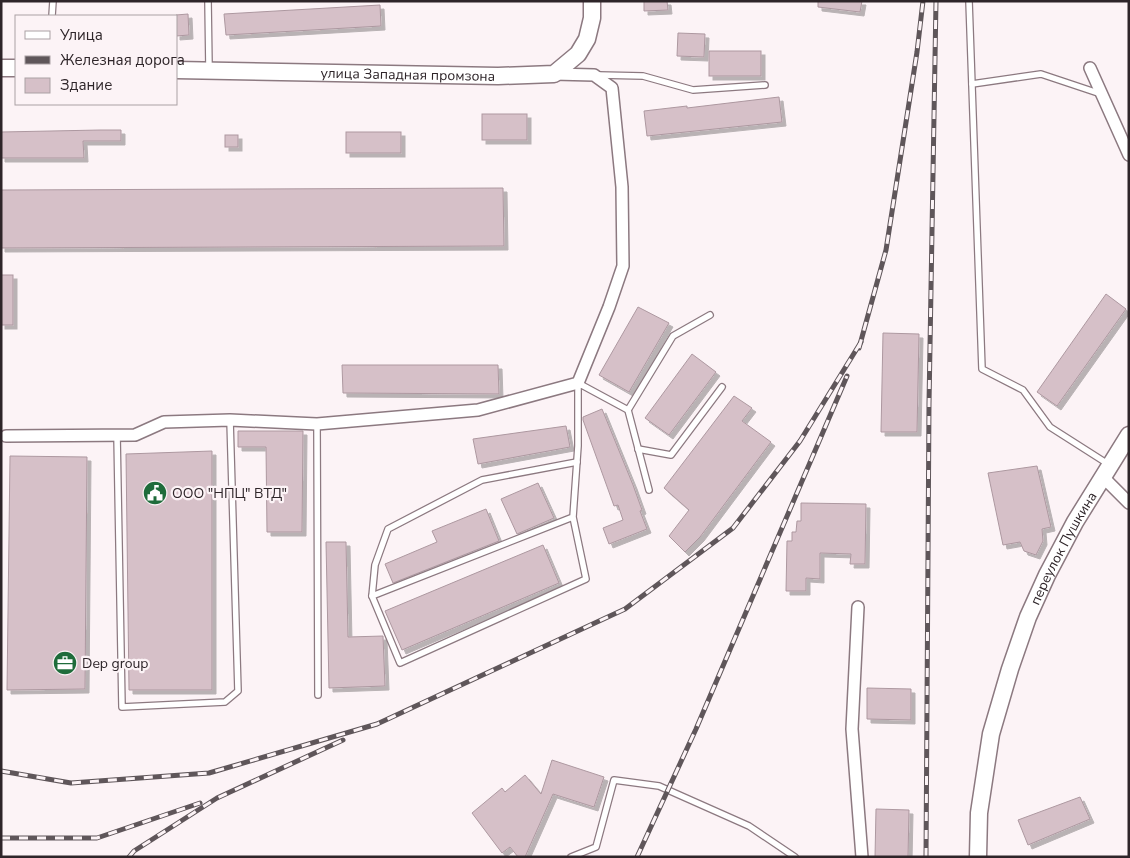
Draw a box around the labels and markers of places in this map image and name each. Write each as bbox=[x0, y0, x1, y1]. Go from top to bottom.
public building icon: ООО "НПЦ" ВТД" bbox=[142, 480, 168, 506]
place label: ООО "НПЦ" ВТД" bbox=[172, 484, 287, 503]
office icon: Dep group bbox=[52, 650, 78, 676]
place label: Dep group bbox=[82, 654, 149, 673]

